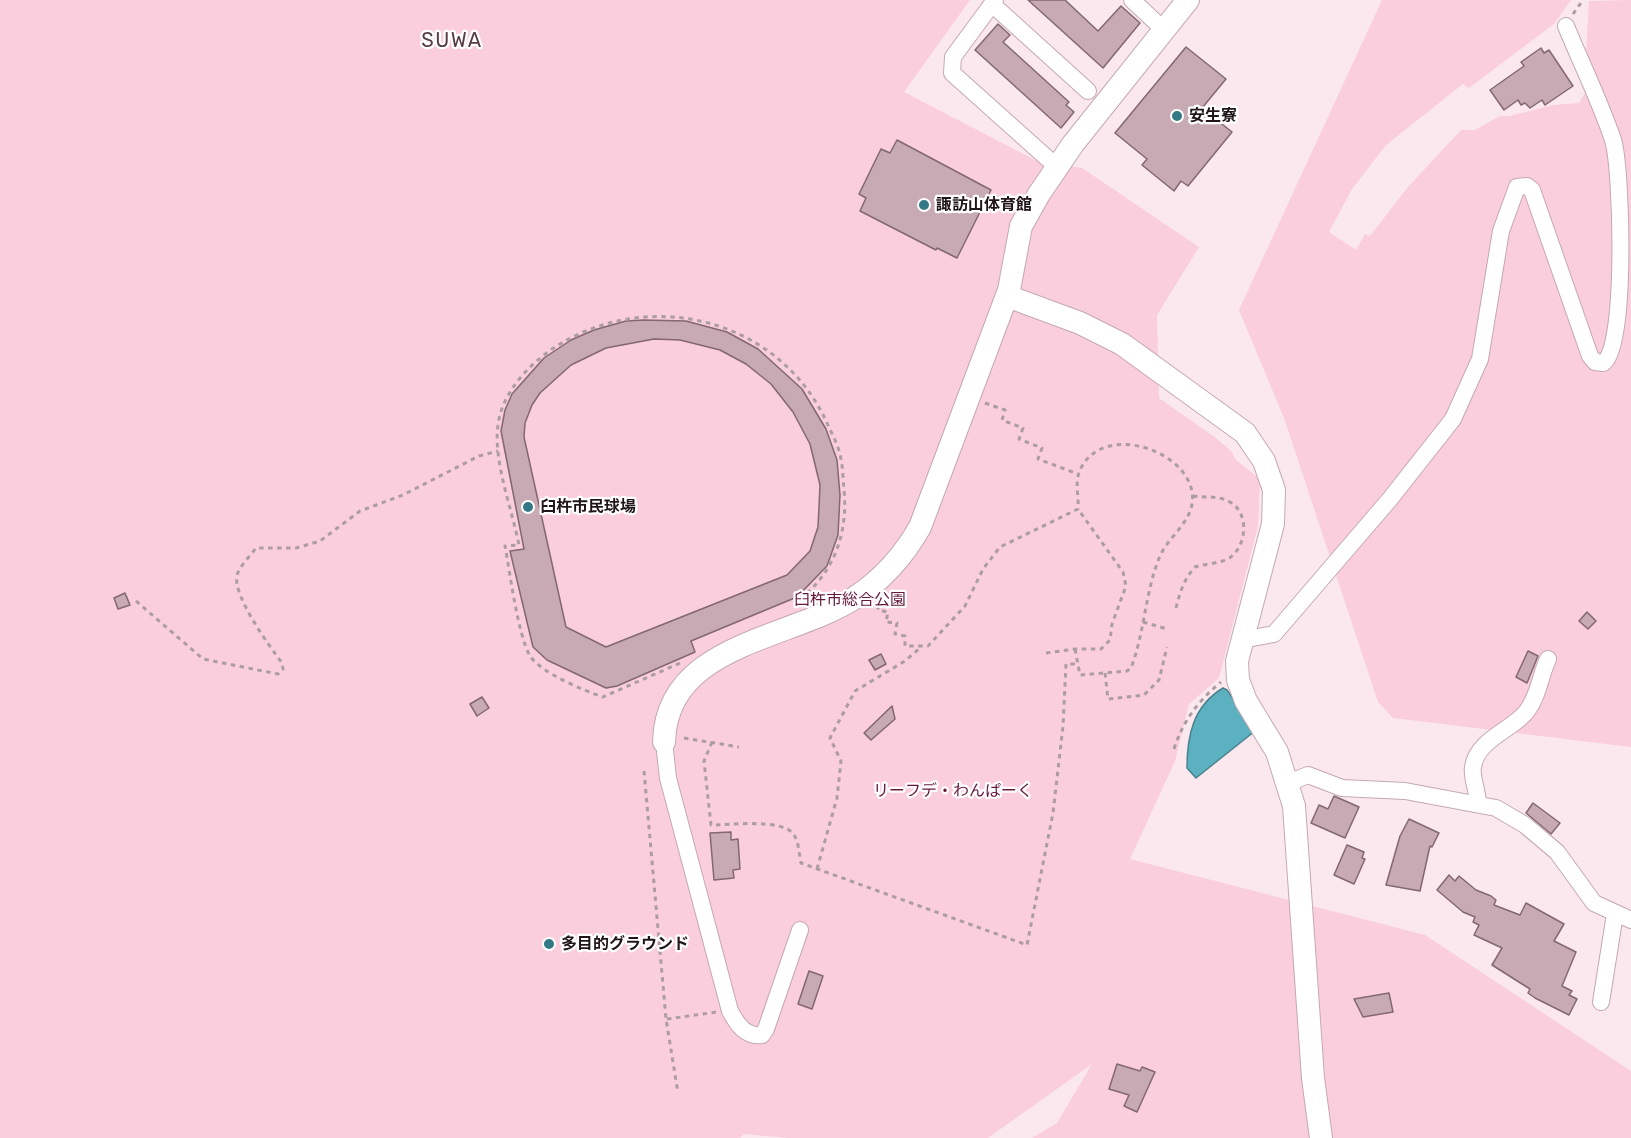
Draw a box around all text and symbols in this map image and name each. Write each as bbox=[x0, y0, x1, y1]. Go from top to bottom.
district label: SUWA bbox=[421, 29, 483, 53]
place label: 安生寮 bbox=[1189, 106, 1237, 126]
marker: 安生寮 bbox=[1170, 109, 1184, 123]
place label: 諏訪山体育館 bbox=[936, 195, 1032, 215]
marker: 諏訪山体育館 bbox=[917, 198, 931, 212]
place label: 臼杵市民球場 bbox=[540, 497, 636, 517]
marker: 臼杵市民球場 bbox=[521, 500, 535, 514]
park label: 臼杵市総合公園 bbox=[794, 590, 906, 610]
park label: リーフデ・わんぱーく bbox=[873, 781, 1033, 801]
place label: 多目的グラウンド bbox=[561, 934, 689, 954]
marker: 多目的グラウンド bbox=[542, 937, 556, 951]

